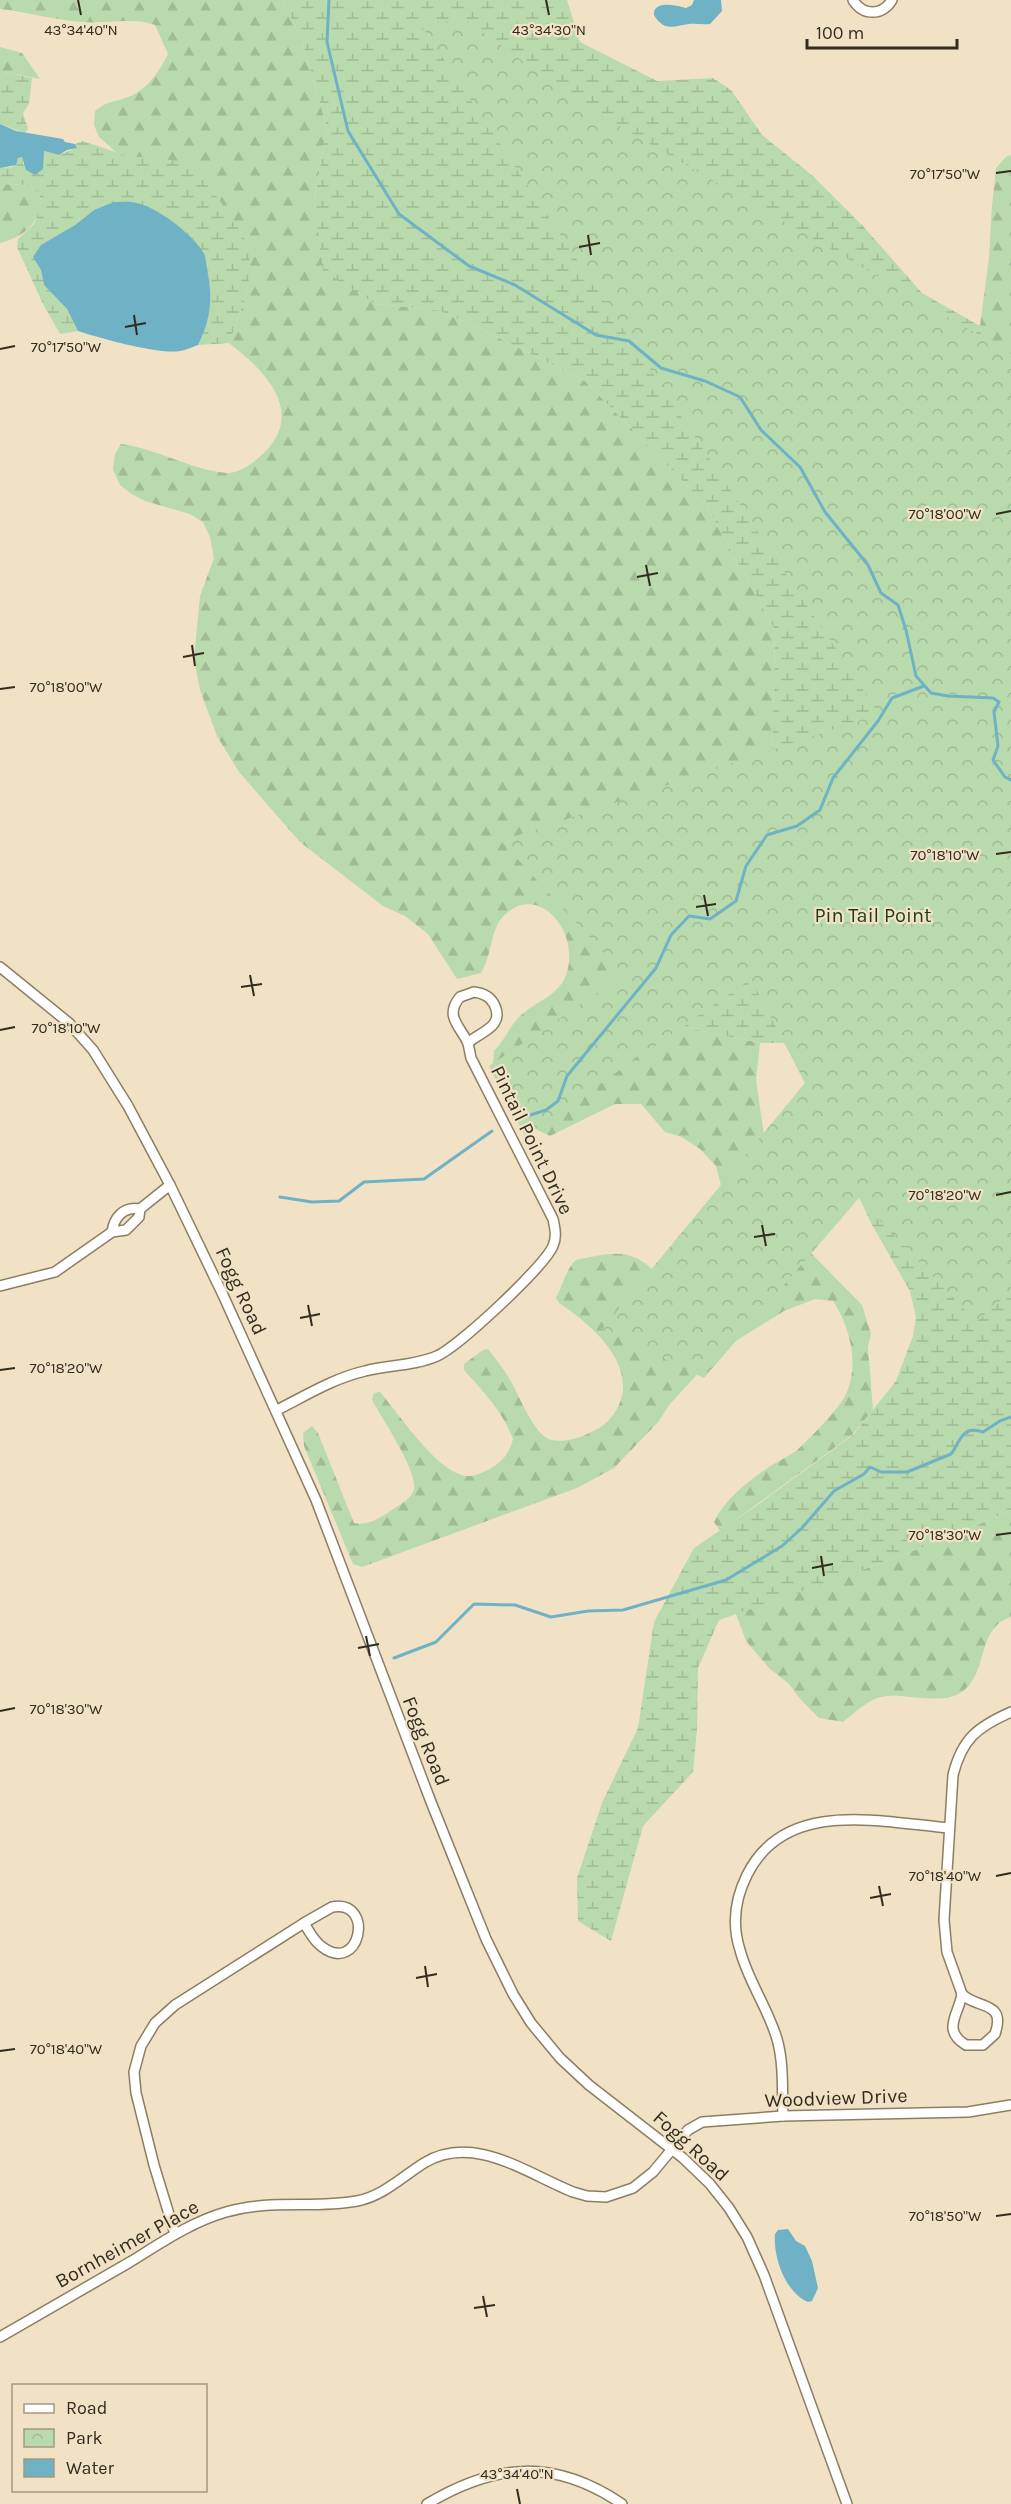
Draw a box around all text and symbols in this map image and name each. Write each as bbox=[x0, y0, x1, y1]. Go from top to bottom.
scale bar bbox=[807, 12, 957, 50]
text: 43°34'40"N bbox=[44, 21, 118, 39]
text: 43°34'30"N bbox=[512, 21, 586, 39]
text: 100 m bbox=[816, 22, 864, 44]
text: 70°17'50"W bbox=[910, 165, 981, 183]
text: 70°17'50"W bbox=[31, 338, 102, 356]
text: 70°18'00"W bbox=[908, 505, 982, 523]
text: 70°18'00"W bbox=[29, 678, 103, 696]
text: 70°18'10"W bbox=[910, 846, 980, 864]
park label: Pin Tail Point bbox=[815, 904, 932, 927]
text: 70°18'10"W bbox=[31, 1019, 101, 1037]
street label: Pintail Point Drive bbox=[486, 1062, 578, 1218]
text: 70°18'20"W bbox=[909, 1186, 982, 1204]
street label: Fogg Road bbox=[211, 1243, 271, 1339]
text: 70°18'20"W bbox=[30, 1359, 103, 1377]
text: 70°18'30"W bbox=[909, 1526, 982, 1544]
street label: Fogg Road bbox=[398, 1693, 454, 1789]
text: 70°18'30"W bbox=[30, 1700, 103, 1718]
text: 70°18'40"W bbox=[909, 1867, 982, 1885]
text: 70°18'40"W bbox=[30, 2040, 103, 2058]
street label: Woodview Drive bbox=[764, 2084, 908, 2112]
street label: Fogg Road bbox=[648, 2106, 734, 2186]
street label: Bornheimer Place bbox=[51, 2195, 203, 2293]
text: 70°18'50"W bbox=[909, 2207, 982, 2225]
legend bbox=[12, 2384, 207, 2492]
text: Road bbox=[66, 2397, 107, 2419]
text: Park bbox=[66, 2427, 103, 2449]
text: Water bbox=[66, 2457, 114, 2479]
text: 43°34'40"N bbox=[480, 2465, 554, 2483]

